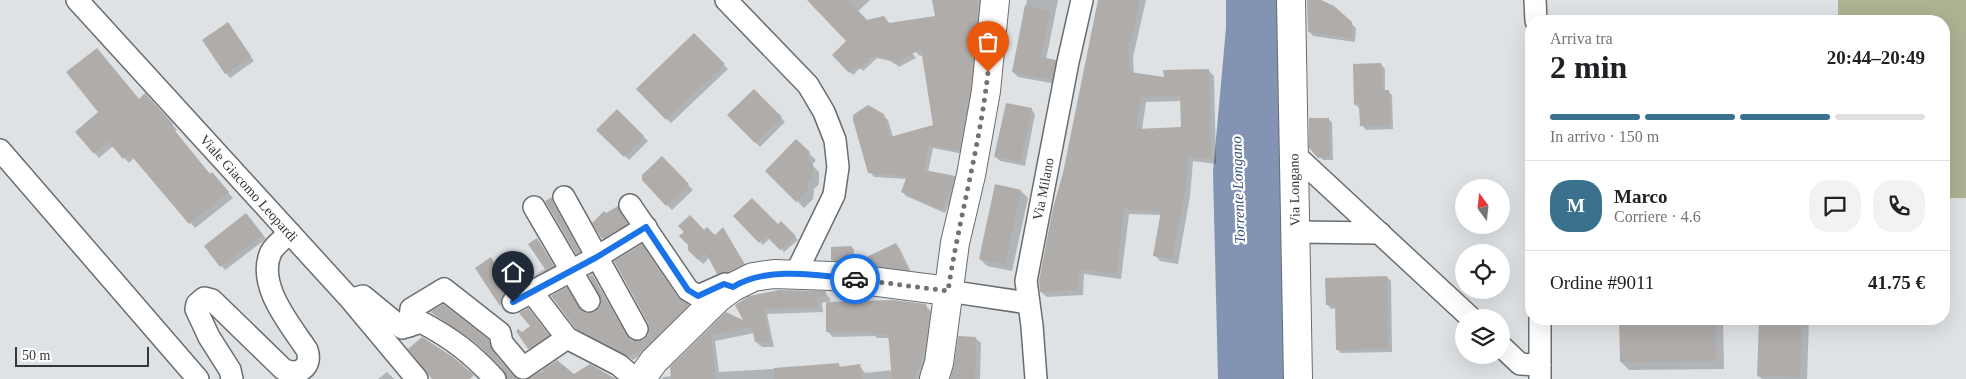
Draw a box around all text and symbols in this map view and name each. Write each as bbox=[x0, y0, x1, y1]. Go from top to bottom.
pin bbox=[967, 21, 1009, 72]
icon: bag bbox=[974, 28, 1002, 56]
text: Arriva tra bbox=[1550, 30, 1613, 47]
text: 20:44–20:49 bbox=[1827, 47, 1925, 68]
text: 2 min bbox=[1550, 49, 1627, 85]
text: In arrivo · 150 m bbox=[1550, 128, 1659, 145]
street label: Viale Giacomo Leopardi bbox=[197, 132, 301, 245]
water label: Torrente Longano bbox=[1228, 135, 1248, 244]
street label: Via Longano bbox=[1286, 154, 1303, 226]
street label: Via Milano bbox=[1030, 157, 1057, 222]
north arrow bbox=[1455, 179, 1510, 234]
map controls bbox=[1455, 179, 1510, 364]
button: chat bbox=[1809, 180, 1861, 232]
button: phone bbox=[1873, 180, 1925, 232]
text: Marco bbox=[1614, 186, 1667, 207]
text: M bbox=[1567, 195, 1585, 216]
text: Corriere · 4.6 bbox=[1614, 208, 1701, 225]
button: locate bbox=[1455, 244, 1510, 299]
pin bbox=[492, 251, 534, 302]
courier bbox=[830, 254, 880, 304]
icon: home bbox=[499, 258, 527, 286]
icon: car bbox=[841, 265, 869, 293]
text: Ordine #9011 bbox=[1550, 272, 1654, 293]
text: 41.75 € bbox=[1868, 272, 1925, 293]
button: layers bbox=[1455, 309, 1510, 364]
scale bar bbox=[15, 344, 149, 367]
text: 50 m bbox=[22, 348, 50, 363]

